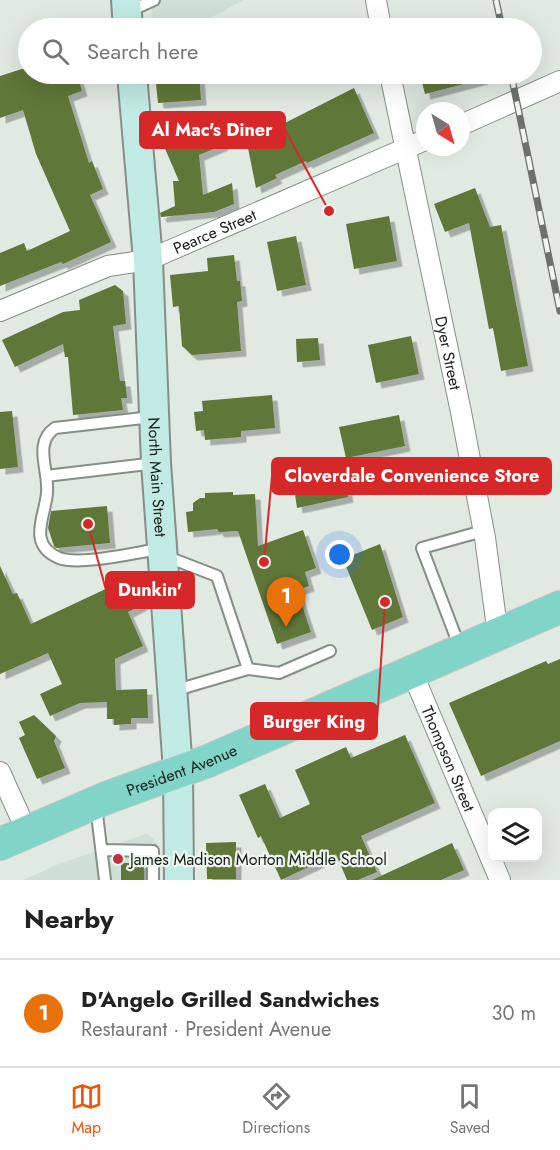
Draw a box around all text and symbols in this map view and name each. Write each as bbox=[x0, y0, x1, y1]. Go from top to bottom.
search box bbox=[18, 18, 542, 84]
icon: search bbox=[39, 35, 72, 68]
text: Search here bbox=[87, 35, 198, 67]
north arrow bbox=[416, 102, 470, 156]
callout: Al Mac's Diner bbox=[140, 112, 285, 148]
text: Al Mac's Diner bbox=[150, 117, 273, 143]
street label: Pearce Street bbox=[169, 203, 260, 259]
street label: Dyer Street bbox=[430, 314, 468, 392]
street label: North Main Street bbox=[143, 417, 173, 538]
callout: Cloverdale Convenience Store bbox=[272, 458, 551, 494]
text: Cloverdale Convenience Store bbox=[285, 463, 539, 489]
your location bbox=[325, 540, 354, 569]
callout: Dunkin' bbox=[106, 572, 194, 608]
text: Dunkin' bbox=[118, 577, 182, 603]
pin: 1 bbox=[266, 578, 306, 627]
street label: Thompson Street bbox=[416, 702, 481, 815]
callout: Burger King bbox=[251, 703, 377, 739]
text: Burger King bbox=[263, 709, 365, 735]
street label: President Avenue bbox=[123, 738, 240, 801]
map controls bbox=[488, 808, 542, 862]
button: layers bbox=[488, 808, 542, 862]
place label: James Madison Morton Middle School bbox=[128, 848, 387, 871]
marker: James Madison Morton Middle School bbox=[111, 852, 125, 866]
text: Nearby bbox=[24, 900, 113, 938]
text: D'Angelo Grilled Sandwiches bbox=[81, 983, 379, 1015]
text: 1 bbox=[38, 999, 49, 1028]
text: 30 m bbox=[491, 999, 536, 1028]
text: Restaurant · President Avenue bbox=[81, 1015, 331, 1044]
tab: Map bbox=[70, 1080, 103, 1139]
tab: Directions bbox=[242, 1080, 310, 1139]
tab: Saved bbox=[450, 1080, 490, 1139]

